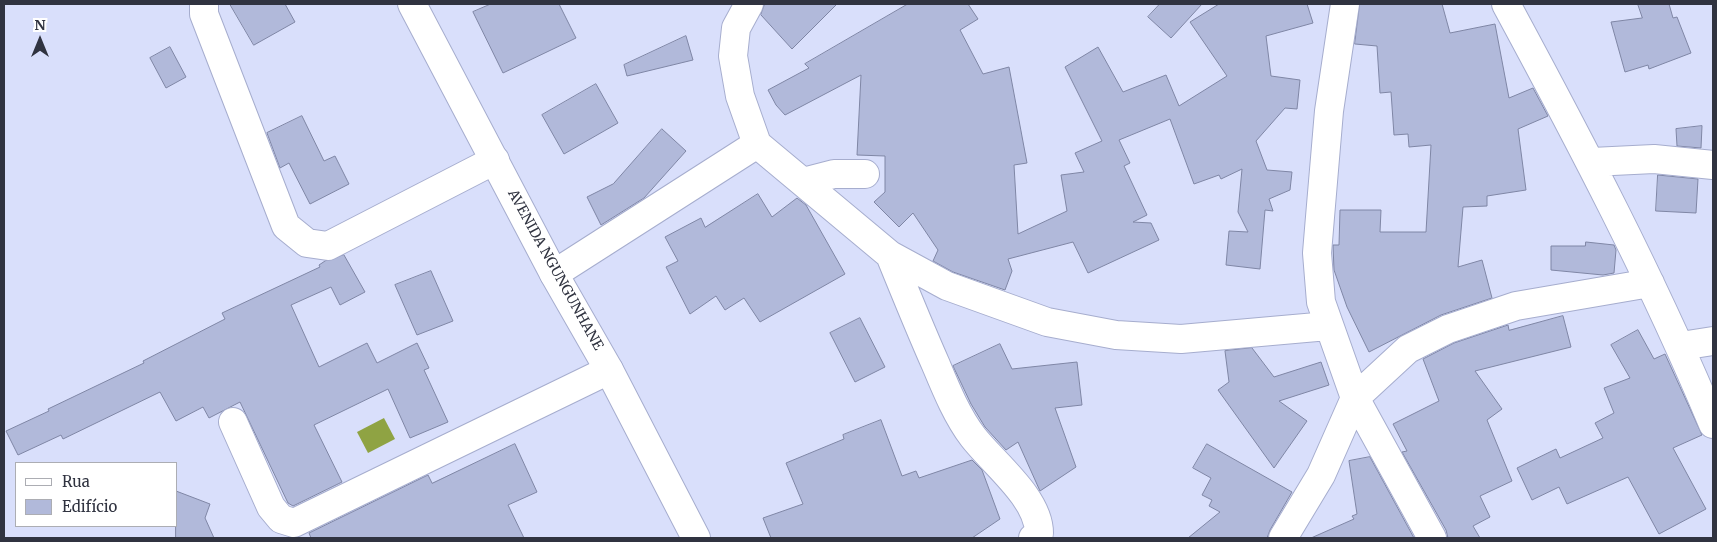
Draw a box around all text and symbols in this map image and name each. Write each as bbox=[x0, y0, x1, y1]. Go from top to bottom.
north arrow bbox=[15, 15, 65, 65]
text: N bbox=[34, 16, 46, 34]
street label: AVENIDA NGUNGUNHANE bbox=[504, 187, 606, 353]
legend bbox=[15, 462, 178, 527]
text: Rua bbox=[62, 472, 90, 491]
text: Edifício bbox=[62, 497, 117, 516]

